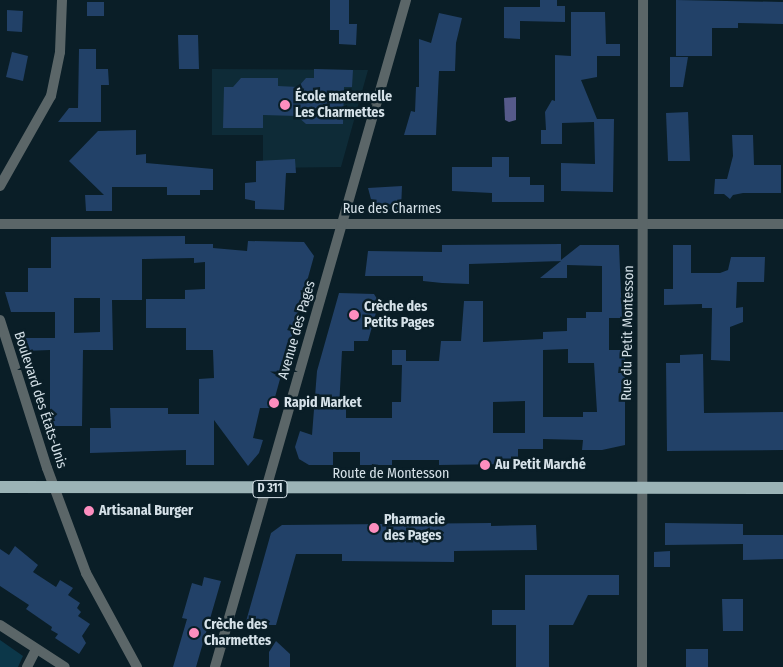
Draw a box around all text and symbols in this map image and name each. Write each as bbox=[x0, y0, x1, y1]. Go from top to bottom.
place label: École maternelle Les Charmettes bbox=[295, 89, 392, 121]
marker: École maternelle Les Charmettes bbox=[279, 99, 291, 111]
street label: Rue des Charmes bbox=[343, 201, 441, 217]
street label: Rue du Petit Montesson bbox=[618, 265, 638, 401]
street label: Avenue des Pages bbox=[275, 279, 319, 381]
place label: Crèche des Petits Pages bbox=[364, 299, 434, 332]
marker: Crèche des Petits Pages bbox=[348, 309, 360, 321]
street label: Boulevard des États-Unis bbox=[10, 329, 70, 471]
place label: Rapid Market bbox=[284, 395, 362, 411]
marker: Rapid Market bbox=[268, 397, 280, 409]
place label: Au Petit Marché bbox=[495, 457, 586, 473]
marker: Au Petit Marché bbox=[479, 459, 491, 471]
street label: Route de Montesson bbox=[333, 466, 449, 482]
road number: D 311 bbox=[251, 479, 289, 498]
place label: Artisanal Burger bbox=[99, 503, 193, 519]
marker: Artisanal Burger bbox=[83, 505, 95, 517]
place label: Pharmacie des Pages bbox=[384, 512, 445, 544]
marker: Pharmacie des Pages bbox=[368, 522, 380, 534]
place label: Crèche des Charmettes bbox=[204, 617, 271, 650]
marker: Crèche des Charmettes bbox=[188, 627, 200, 639]

